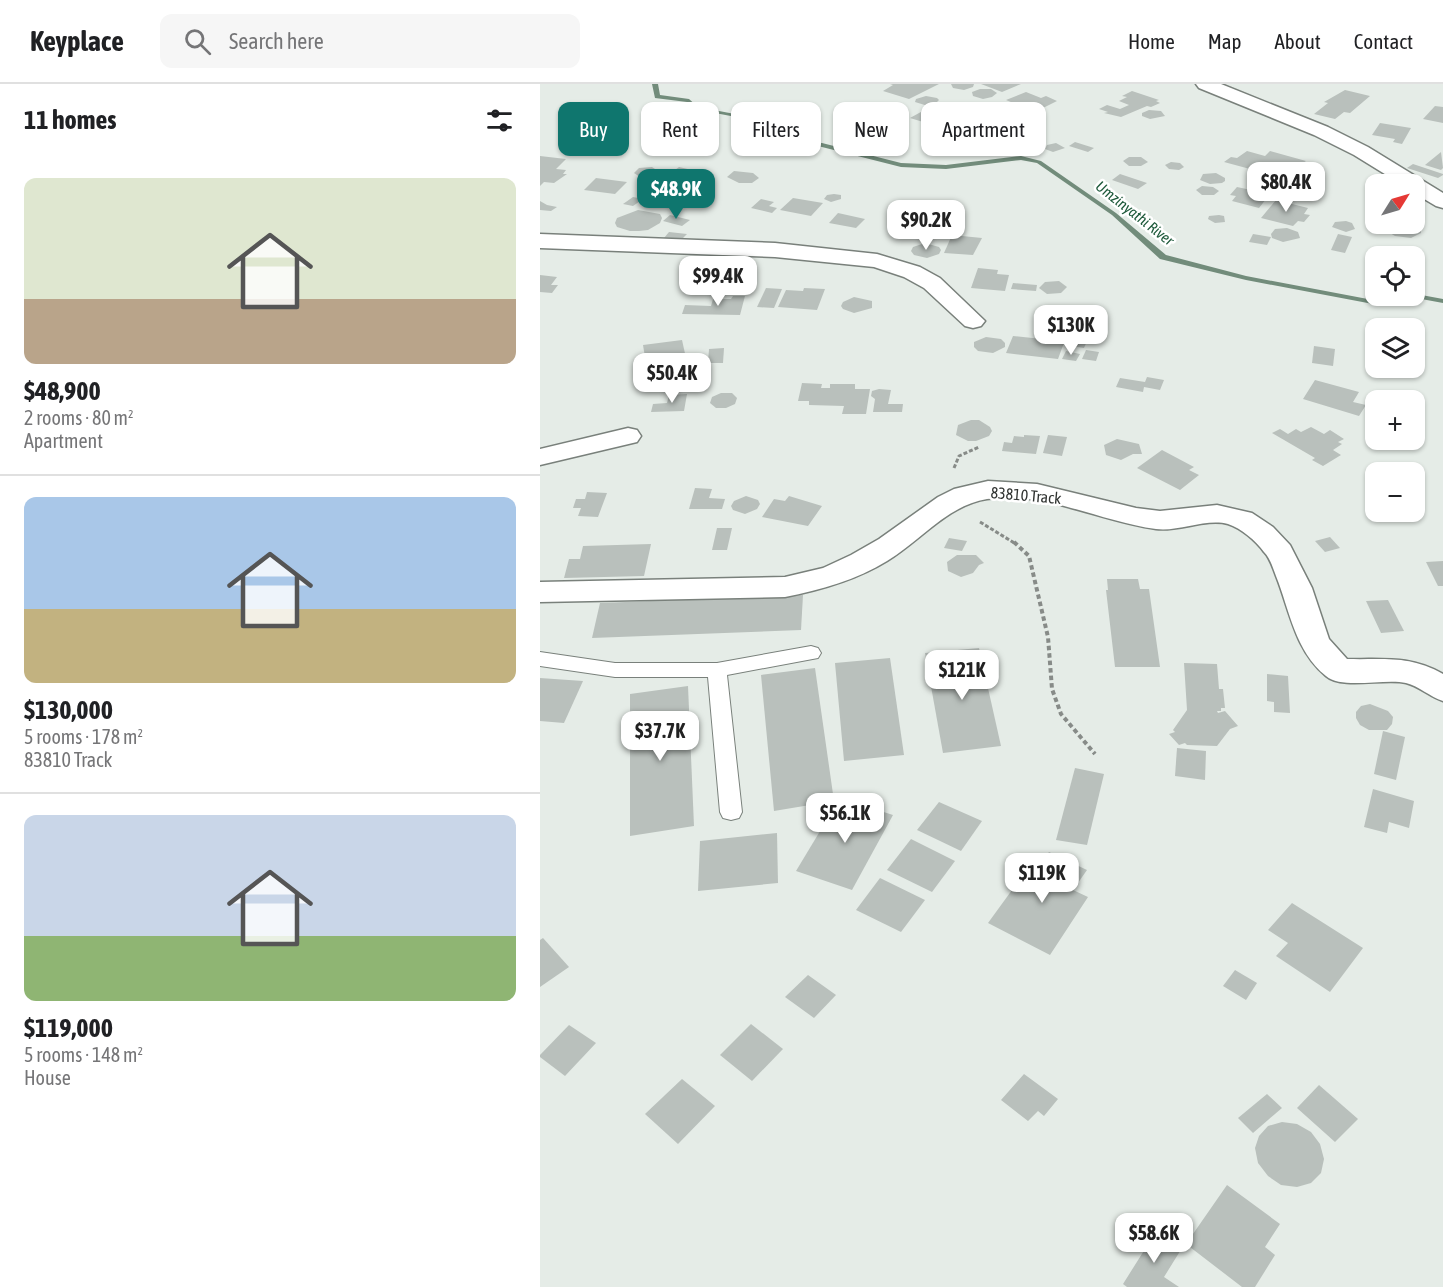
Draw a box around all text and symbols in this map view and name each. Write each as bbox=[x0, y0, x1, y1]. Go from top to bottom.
search box bbox=[160, 14, 580, 68]
text: Keyplace bbox=[30, 25, 124, 57]
icon: search bbox=[181, 25, 214, 58]
text: Search here bbox=[229, 28, 324, 54]
text: Home bbox=[1128, 29, 1175, 53]
text: Map bbox=[1208, 29, 1242, 53]
text: About bbox=[1275, 29, 1321, 53]
text: Contact bbox=[1354, 29, 1413, 53]
chip: Buy bbox=[558, 102, 629, 156]
chip: Rent bbox=[641, 102, 719, 156]
chip: Filters bbox=[731, 102, 821, 156]
chip: New bbox=[833, 102, 909, 156]
chip: Apartment bbox=[921, 102, 1046, 156]
icon: filters bbox=[483, 104, 516, 137]
text: 11 homes bbox=[24, 105, 117, 135]
pin: $80.4K bbox=[1237, 162, 1335, 213]
pin: $48.9K bbox=[627, 169, 725, 220]
text: $80.4K bbox=[1261, 170, 1311, 193]
north arrow bbox=[1365, 174, 1425, 234]
map controls bbox=[1365, 174, 1425, 522]
text: $48.9K bbox=[651, 177, 701, 200]
water label: Umzinyathi River bbox=[1093, 177, 1178, 249]
pin: $90.2K bbox=[877, 200, 975, 251]
text: $90.2K bbox=[901, 208, 951, 231]
icon: home bbox=[216, 217, 324, 325]
button: locate bbox=[1365, 246, 1425, 306]
pin: $99.4K bbox=[669, 256, 767, 307]
text: $99.4K bbox=[693, 264, 743, 287]
pin: $130K bbox=[1029, 305, 1113, 356]
text: $130K bbox=[1048, 313, 1094, 336]
button: layers bbox=[1365, 318, 1425, 378]
pin: $50.4K bbox=[623, 353, 721, 404]
text: $50.4K bbox=[647, 361, 697, 384]
text: $48,900 bbox=[24, 376, 101, 406]
button: + bbox=[1365, 390, 1425, 450]
text: 2 rooms · 80 m² bbox=[24, 406, 134, 429]
text: Apartment bbox=[24, 429, 103, 452]
button: − bbox=[1365, 462, 1425, 522]
street label: 83810 Track bbox=[990, 483, 1062, 507]
icon: home bbox=[216, 536, 324, 644]
pin: $121K bbox=[920, 650, 1004, 701]
text: $121K bbox=[939, 658, 985, 681]
text: $130,000 bbox=[24, 695, 113, 725]
pin: $37.7K bbox=[611, 711, 709, 762]
text: $37.7K bbox=[635, 719, 685, 742]
text: 5 rooms · 178 m² bbox=[24, 725, 143, 748]
text: 83810 Track bbox=[24, 748, 112, 771]
pin: $56.1K bbox=[796, 793, 894, 844]
text: $56.1K bbox=[820, 801, 870, 824]
pin: $119K bbox=[1000, 853, 1084, 904]
icon: home bbox=[216, 854, 324, 962]
text: $119K bbox=[1019, 861, 1065, 884]
text: $119,000 bbox=[24, 1013, 113, 1043]
text: 5 rooms · 148 m² bbox=[24, 1043, 143, 1066]
text: House bbox=[24, 1066, 71, 1089]
pin: $58.6K bbox=[1105, 1213, 1203, 1264]
text: $58.6K bbox=[1129, 1221, 1179, 1244]

